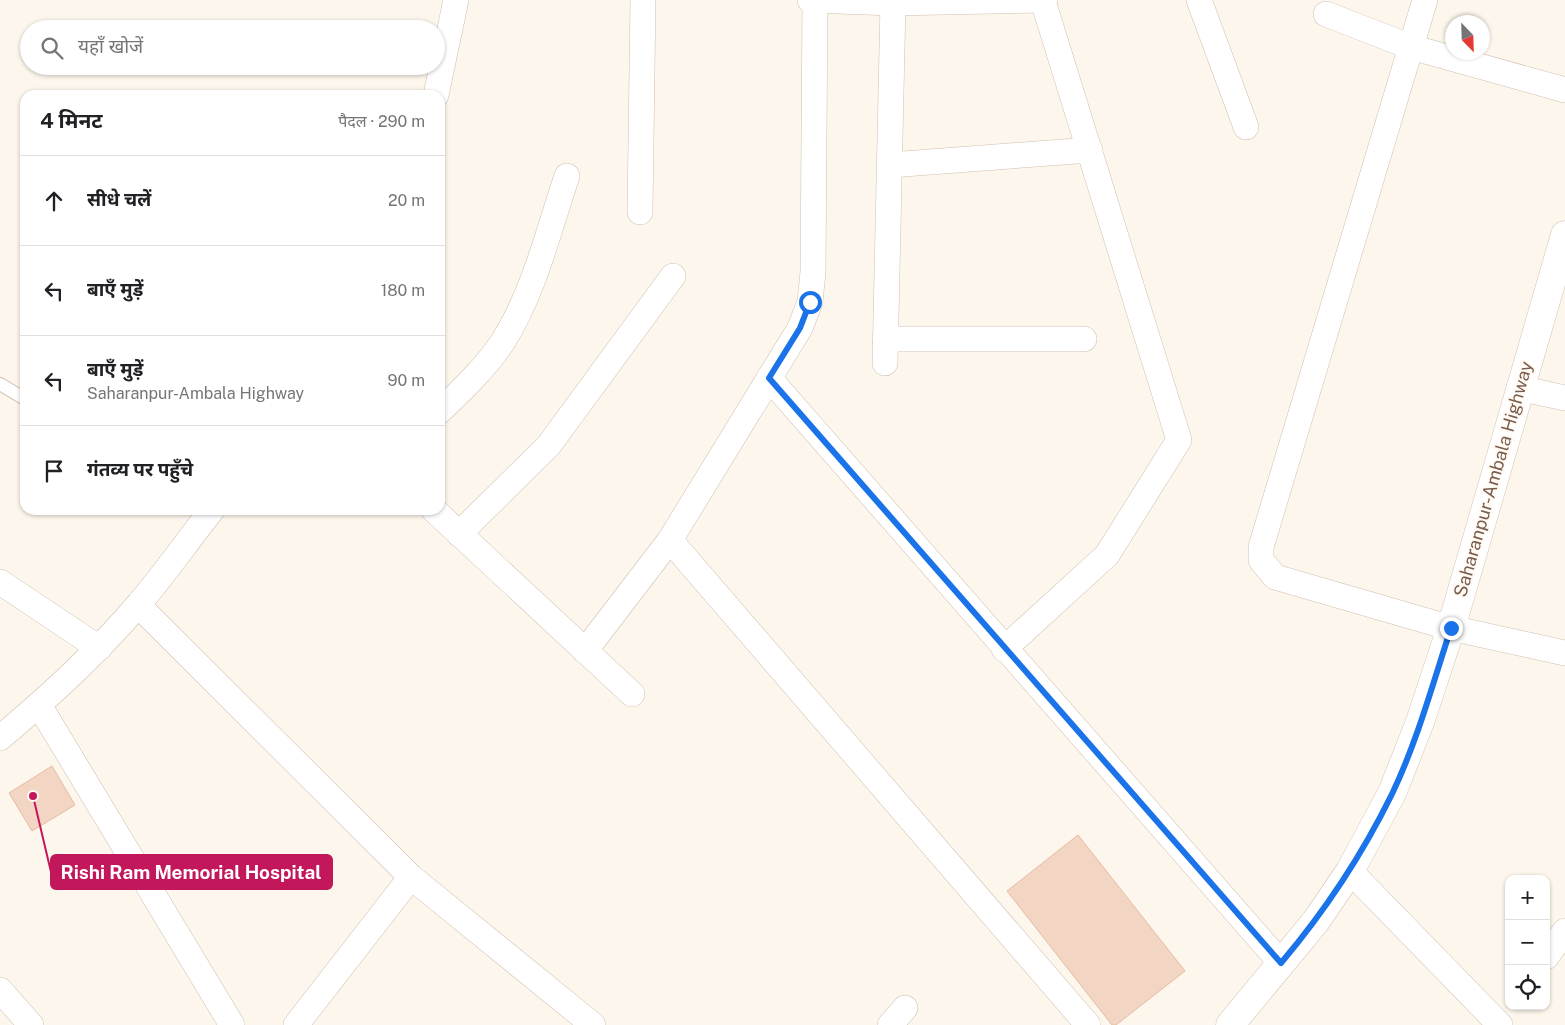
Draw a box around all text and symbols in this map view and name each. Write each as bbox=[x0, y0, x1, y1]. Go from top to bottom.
north arrow bbox=[1445, 15, 1490, 60]
search box bbox=[20, 20, 445, 75]
icon: search bbox=[38, 34, 66, 62]
text: यहाँ खोजें bbox=[78, 35, 143, 57]
text: 4 मिनट bbox=[40, 108, 103, 133]
text: पैदल · 290 m bbox=[338, 112, 425, 131]
icon: ahead bbox=[40, 187, 68, 215]
text: सीधे चलें bbox=[87, 188, 151, 210]
text: 20 m bbox=[388, 191, 425, 210]
icon: left bbox=[40, 277, 68, 305]
text: बाएँ मुड़ें bbox=[87, 278, 143, 300]
text: 180 m bbox=[381, 281, 425, 300]
route start bbox=[799, 291, 822, 314]
text: बाएँ मुड़ें bbox=[87, 358, 143, 380]
street label: Saharanpur-Ambala Highway bbox=[1449, 358, 1537, 599]
icon: left bbox=[40, 367, 68, 395]
text: 90 m bbox=[388, 371, 425, 390]
text: Saharanpur-Ambala Highway bbox=[87, 384, 304, 403]
icon: arrive bbox=[40, 457, 68, 485]
text: गंतव्य पर पहुँचे bbox=[87, 458, 193, 480]
route end bbox=[1440, 617, 1463, 640]
callout: Rishi Ram Memorial Hospital bbox=[51, 855, 332, 889]
text: Rishi Ram Memorial Hospital bbox=[60, 861, 322, 883]
map controls bbox=[1505, 875, 1550, 1010]
button: + bbox=[1505, 875, 1550, 920]
button: − bbox=[1505, 920, 1550, 965]
button: locate bbox=[1505, 965, 1550, 1010]

